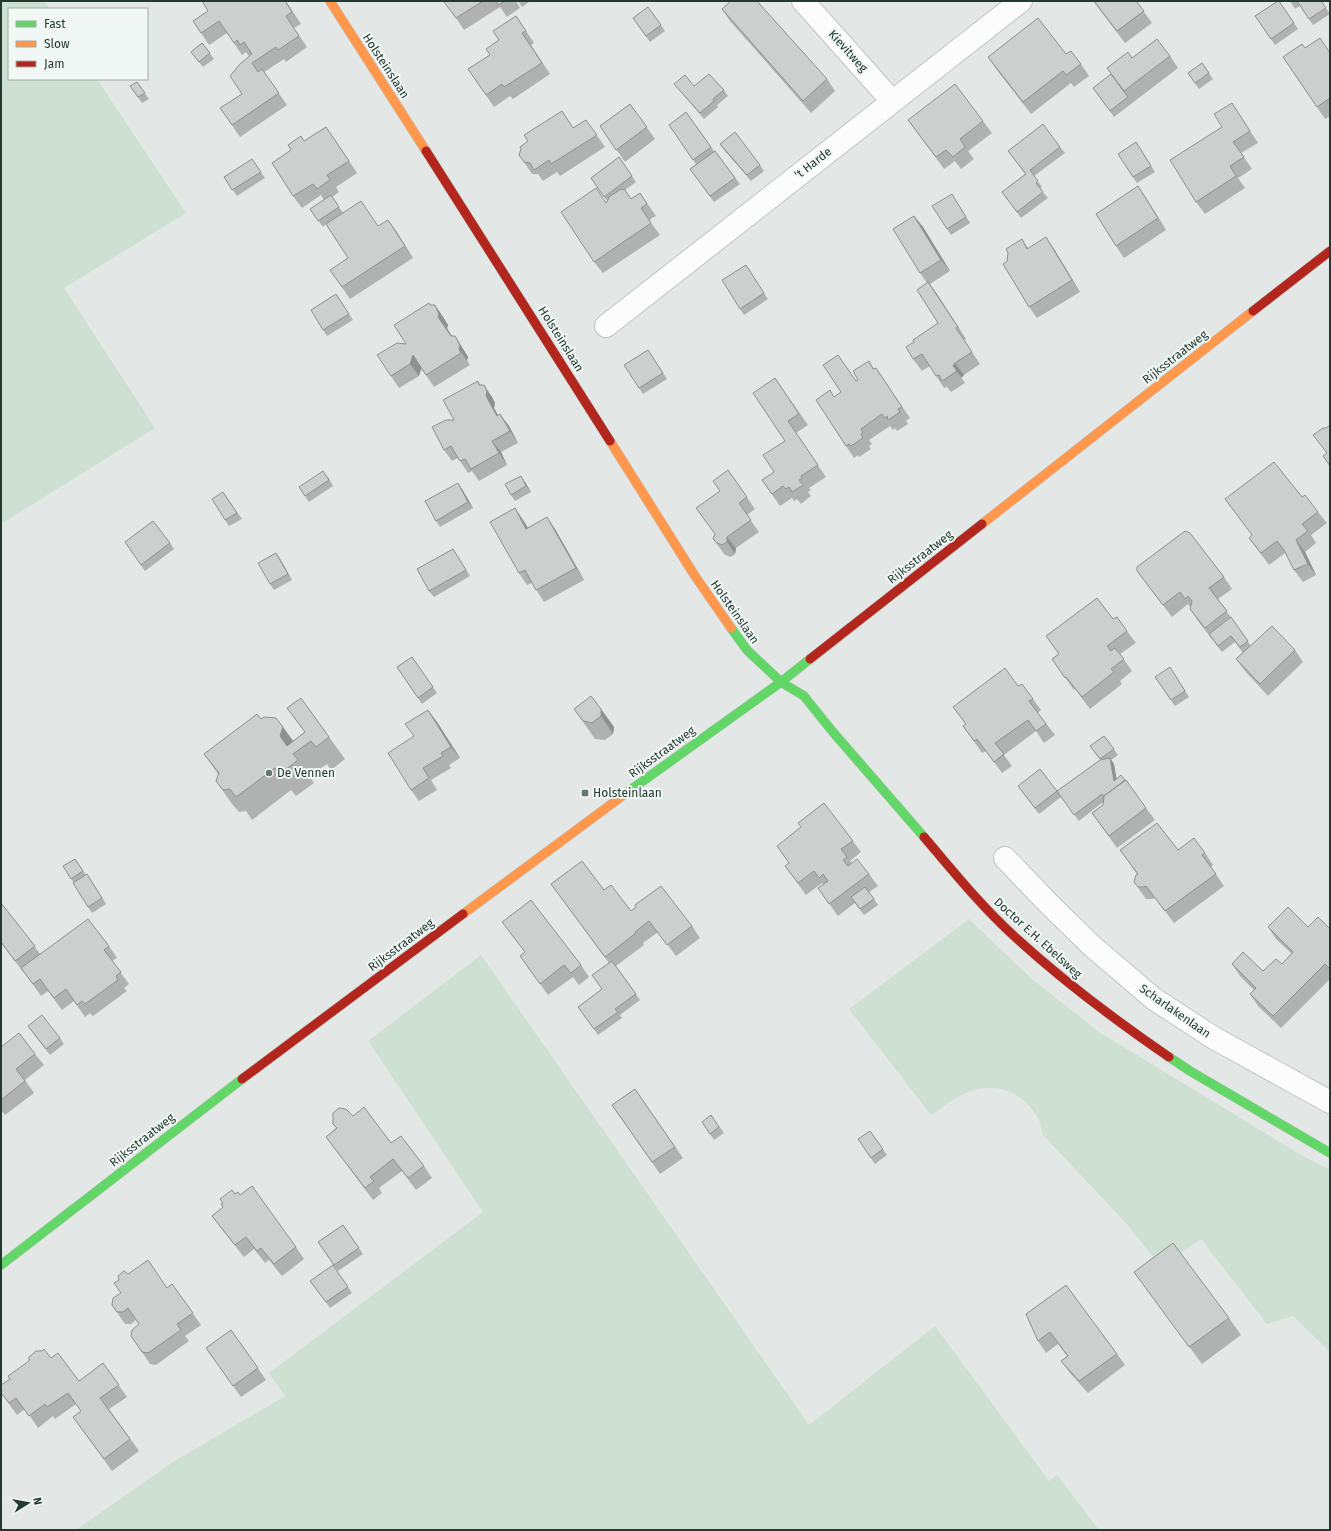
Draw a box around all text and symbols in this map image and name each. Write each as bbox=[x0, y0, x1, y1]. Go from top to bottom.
legend bbox=[8, 8, 148, 80]
text: Fast bbox=[44, 17, 66, 31]
street label: Kievitweg bbox=[825, 27, 871, 76]
street label: Holsteinslaan bbox=[360, 31, 412, 101]
text: Slow bbox=[44, 37, 70, 51]
text: Jam bbox=[44, 57, 64, 71]
street label: 't Harde bbox=[792, 144, 834, 182]
street label: Holsteinslaan bbox=[535, 304, 587, 374]
street label: Rijksstraatweg bbox=[1140, 327, 1211, 387]
street label: Rijksstraatweg bbox=[885, 527, 956, 587]
street label: Holsteinslaan bbox=[708, 577, 762, 647]
street label: Rijksstraatweg bbox=[626, 723, 698, 781]
place label: De Vennen bbox=[277, 766, 335, 780]
marker: De Vennen bbox=[264, 768, 274, 778]
place label: Holsteinlaan bbox=[593, 786, 662, 800]
marker: Holsteinlaan bbox=[580, 788, 590, 798]
street label: Doctor E.H. Ebelsweg bbox=[991, 895, 1085, 982]
street label: Rijksstraatweg bbox=[365, 915, 437, 974]
street label: Scharlakenlaan bbox=[1137, 981, 1213, 1041]
street label: Rijksstraatweg bbox=[107, 1110, 178, 1170]
north arrow bbox=[8, 1483, 48, 1523]
text: N bbox=[30, 1496, 44, 1506]

